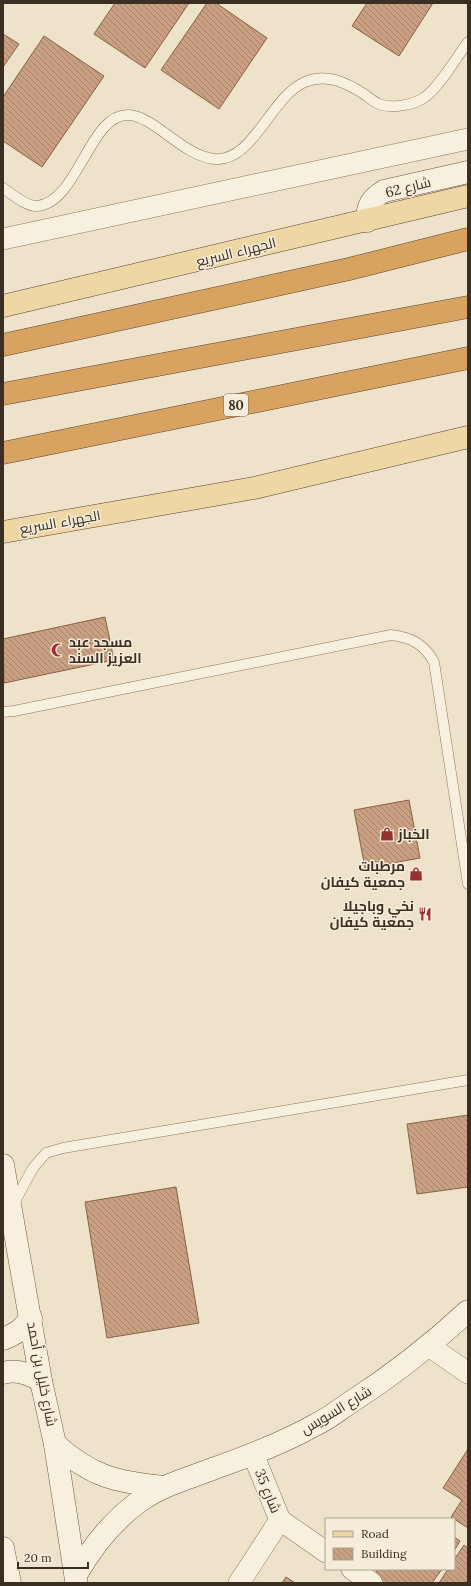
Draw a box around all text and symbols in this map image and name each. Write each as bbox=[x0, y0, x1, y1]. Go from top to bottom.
street label: شارع 62 bbox=[383, 173, 433, 201]
street label: الجهراء السريع bbox=[194, 233, 278, 271]
road number: 80 bbox=[224, 394, 248, 416]
street label: الجهراء السريع bbox=[18, 506, 102, 538]
place label: مسجد عبد العزيز السند bbox=[69, 633, 142, 667]
mosque icon: مسجد عبد العزيز السند bbox=[50, 642, 66, 658]
place label: الخباز bbox=[397, 825, 430, 843]
shop icon: الخباز bbox=[379, 826, 395, 842]
place label: مرطبات جمعية كيفان bbox=[321, 857, 405, 891]
shop icon: مرطبات جمعية كيفان bbox=[408, 866, 424, 882]
place label: نخي وباجيلا جمعية كيفان bbox=[330, 897, 414, 931]
restaurant icon: نخي وباجيلا جمعية كيفان bbox=[417, 906, 433, 922]
street label: شارع خليل بن أحمد bbox=[23, 1320, 61, 1428]
street label: شارع السويس bbox=[297, 1382, 375, 1438]
street label: شارع 35 bbox=[251, 1466, 285, 1516]
legend bbox=[325, 1518, 455, 1570]
text: Road bbox=[361, 1526, 389, 1541]
scale bar bbox=[18, 1544, 88, 1570]
text: Building bbox=[361, 1546, 407, 1561]
text: 20 m bbox=[24, 1550, 52, 1565]

